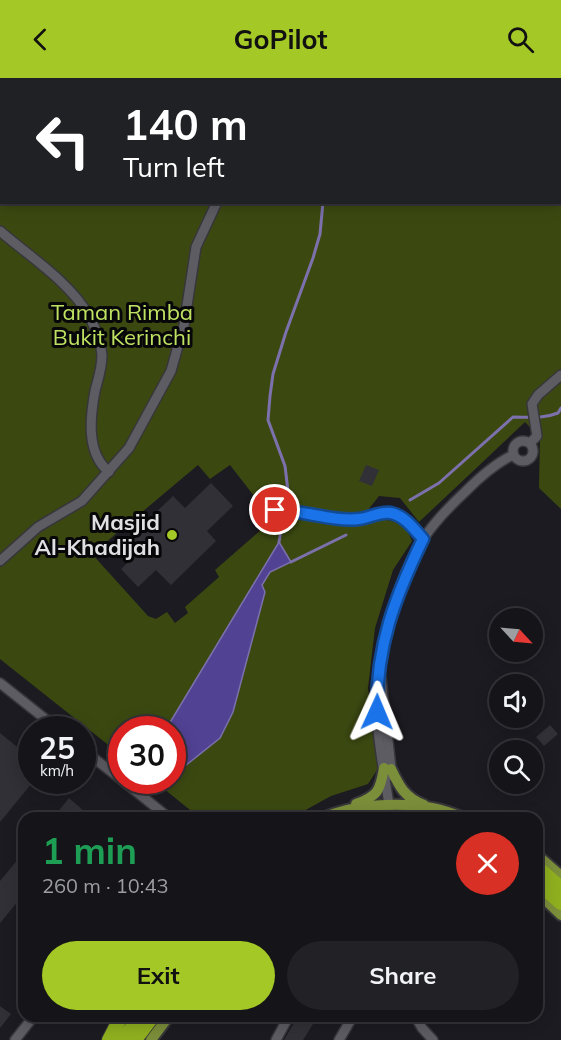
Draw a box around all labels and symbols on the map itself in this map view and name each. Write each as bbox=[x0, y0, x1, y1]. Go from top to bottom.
park label: Taman Rimba Bukit Kerinchi bbox=[51, 298, 193, 351]
pin bbox=[249, 484, 300, 535]
place label: Masjid Al-Khadijah bbox=[35, 508, 160, 561]
marker: Masjid Al-Khadijah bbox=[165, 528, 179, 542]
north arrow bbox=[489, 608, 543, 662]
position arrow bbox=[345, 680, 409, 744]
speed limit sign: 30 bbox=[108, 716, 186, 794]

